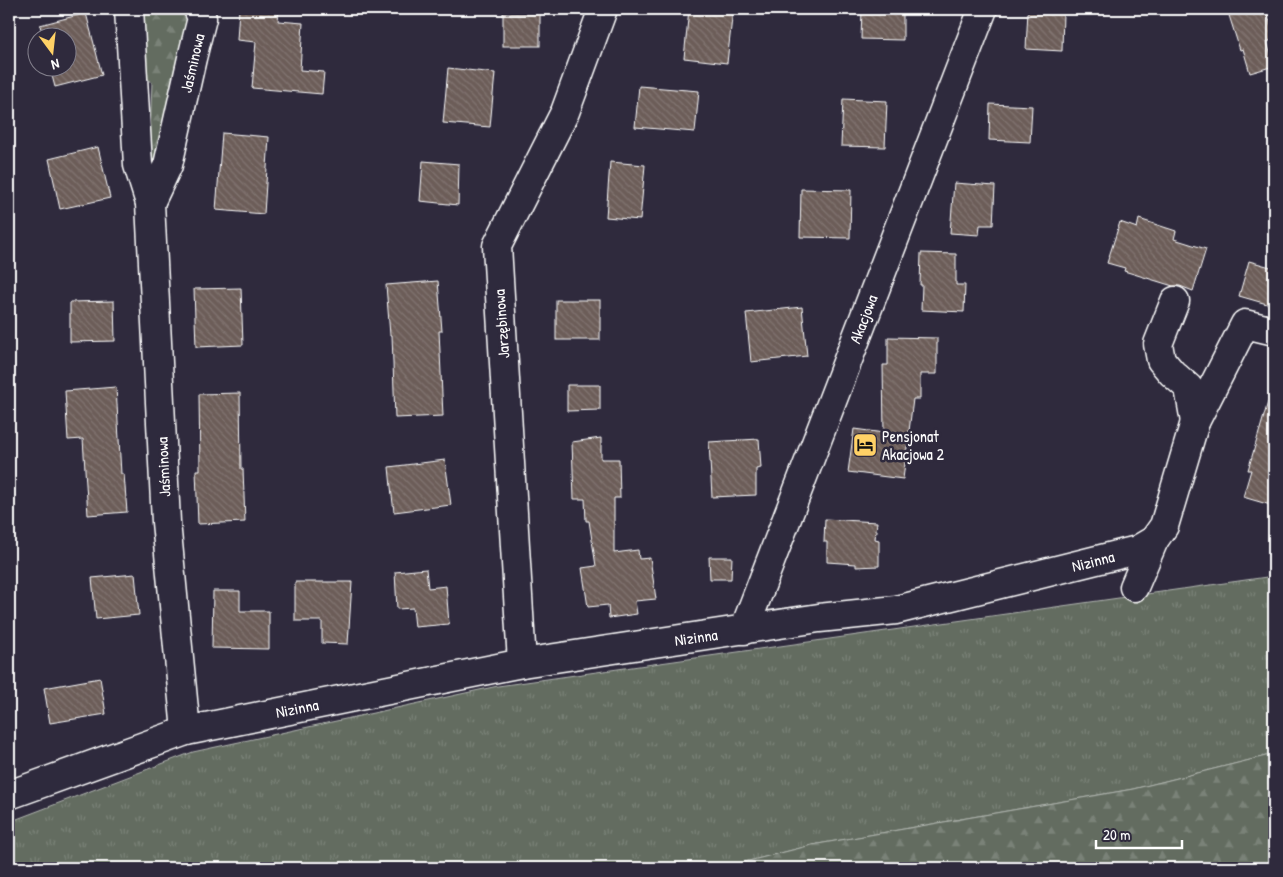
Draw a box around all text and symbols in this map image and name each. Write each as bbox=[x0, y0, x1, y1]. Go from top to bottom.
north arrow bbox=[28, 28, 78, 78]
street label: Jaśminowa bbox=[175, 31, 209, 95]
text: N bbox=[49, 55, 62, 75]
street label: Jarzębinowa bbox=[488, 289, 514, 359]
street label: Akacjowa bbox=[844, 291, 882, 347]
place label: Pensjonat Akacjowa 2 bbox=[882, 425, 944, 465]
hotel icon: Pensjonat Akacjowa 2 bbox=[852, 432, 878, 458]
street label: Jaśminowa bbox=[150, 436, 176, 498]
street label: Nizinna bbox=[1069, 545, 1117, 577]
street label: Nizinna bbox=[673, 623, 719, 651]
street label: Nizinna bbox=[274, 693, 320, 723]
scale bar bbox=[1096, 817, 1182, 849]
text: 20 m bbox=[1103, 824, 1130, 845]

